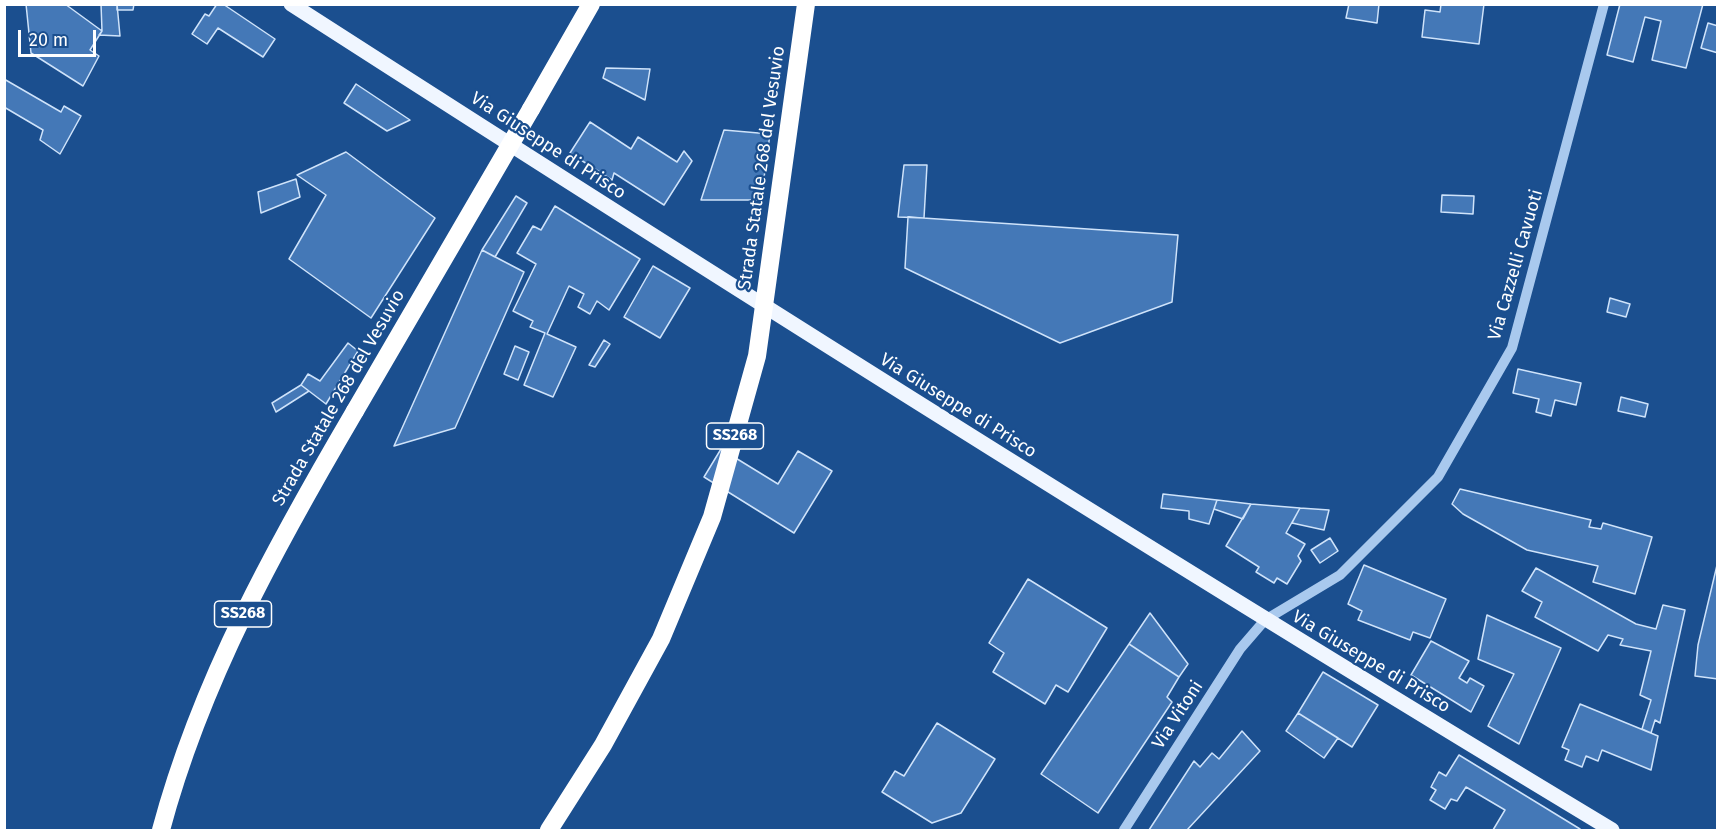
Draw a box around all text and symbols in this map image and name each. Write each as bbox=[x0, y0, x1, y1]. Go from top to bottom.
scale bar bbox=[21, 18, 99, 56]
text: 20 m bbox=[29, 29, 68, 51]
street label: Strada Statale 268 del Vesuvio bbox=[734, 45, 790, 291]
street label: Via Giuseppe di Prisco bbox=[466, 88, 630, 204]
street label: Via Cazzelli Cavuoti bbox=[1484, 187, 1548, 343]
street label: Strada Statale 268 del Vesuvio bbox=[268, 286, 410, 510]
street label: Via Giuseppe di Prisco bbox=[876, 349, 1040, 463]
road number: SS268 bbox=[706, 423, 764, 449]
road number: SS268 bbox=[214, 601, 272, 627]
street label: Via Giuseppe di Prisco bbox=[1288, 606, 1454, 718]
street label: Via Vitoni bbox=[1148, 677, 1208, 753]

